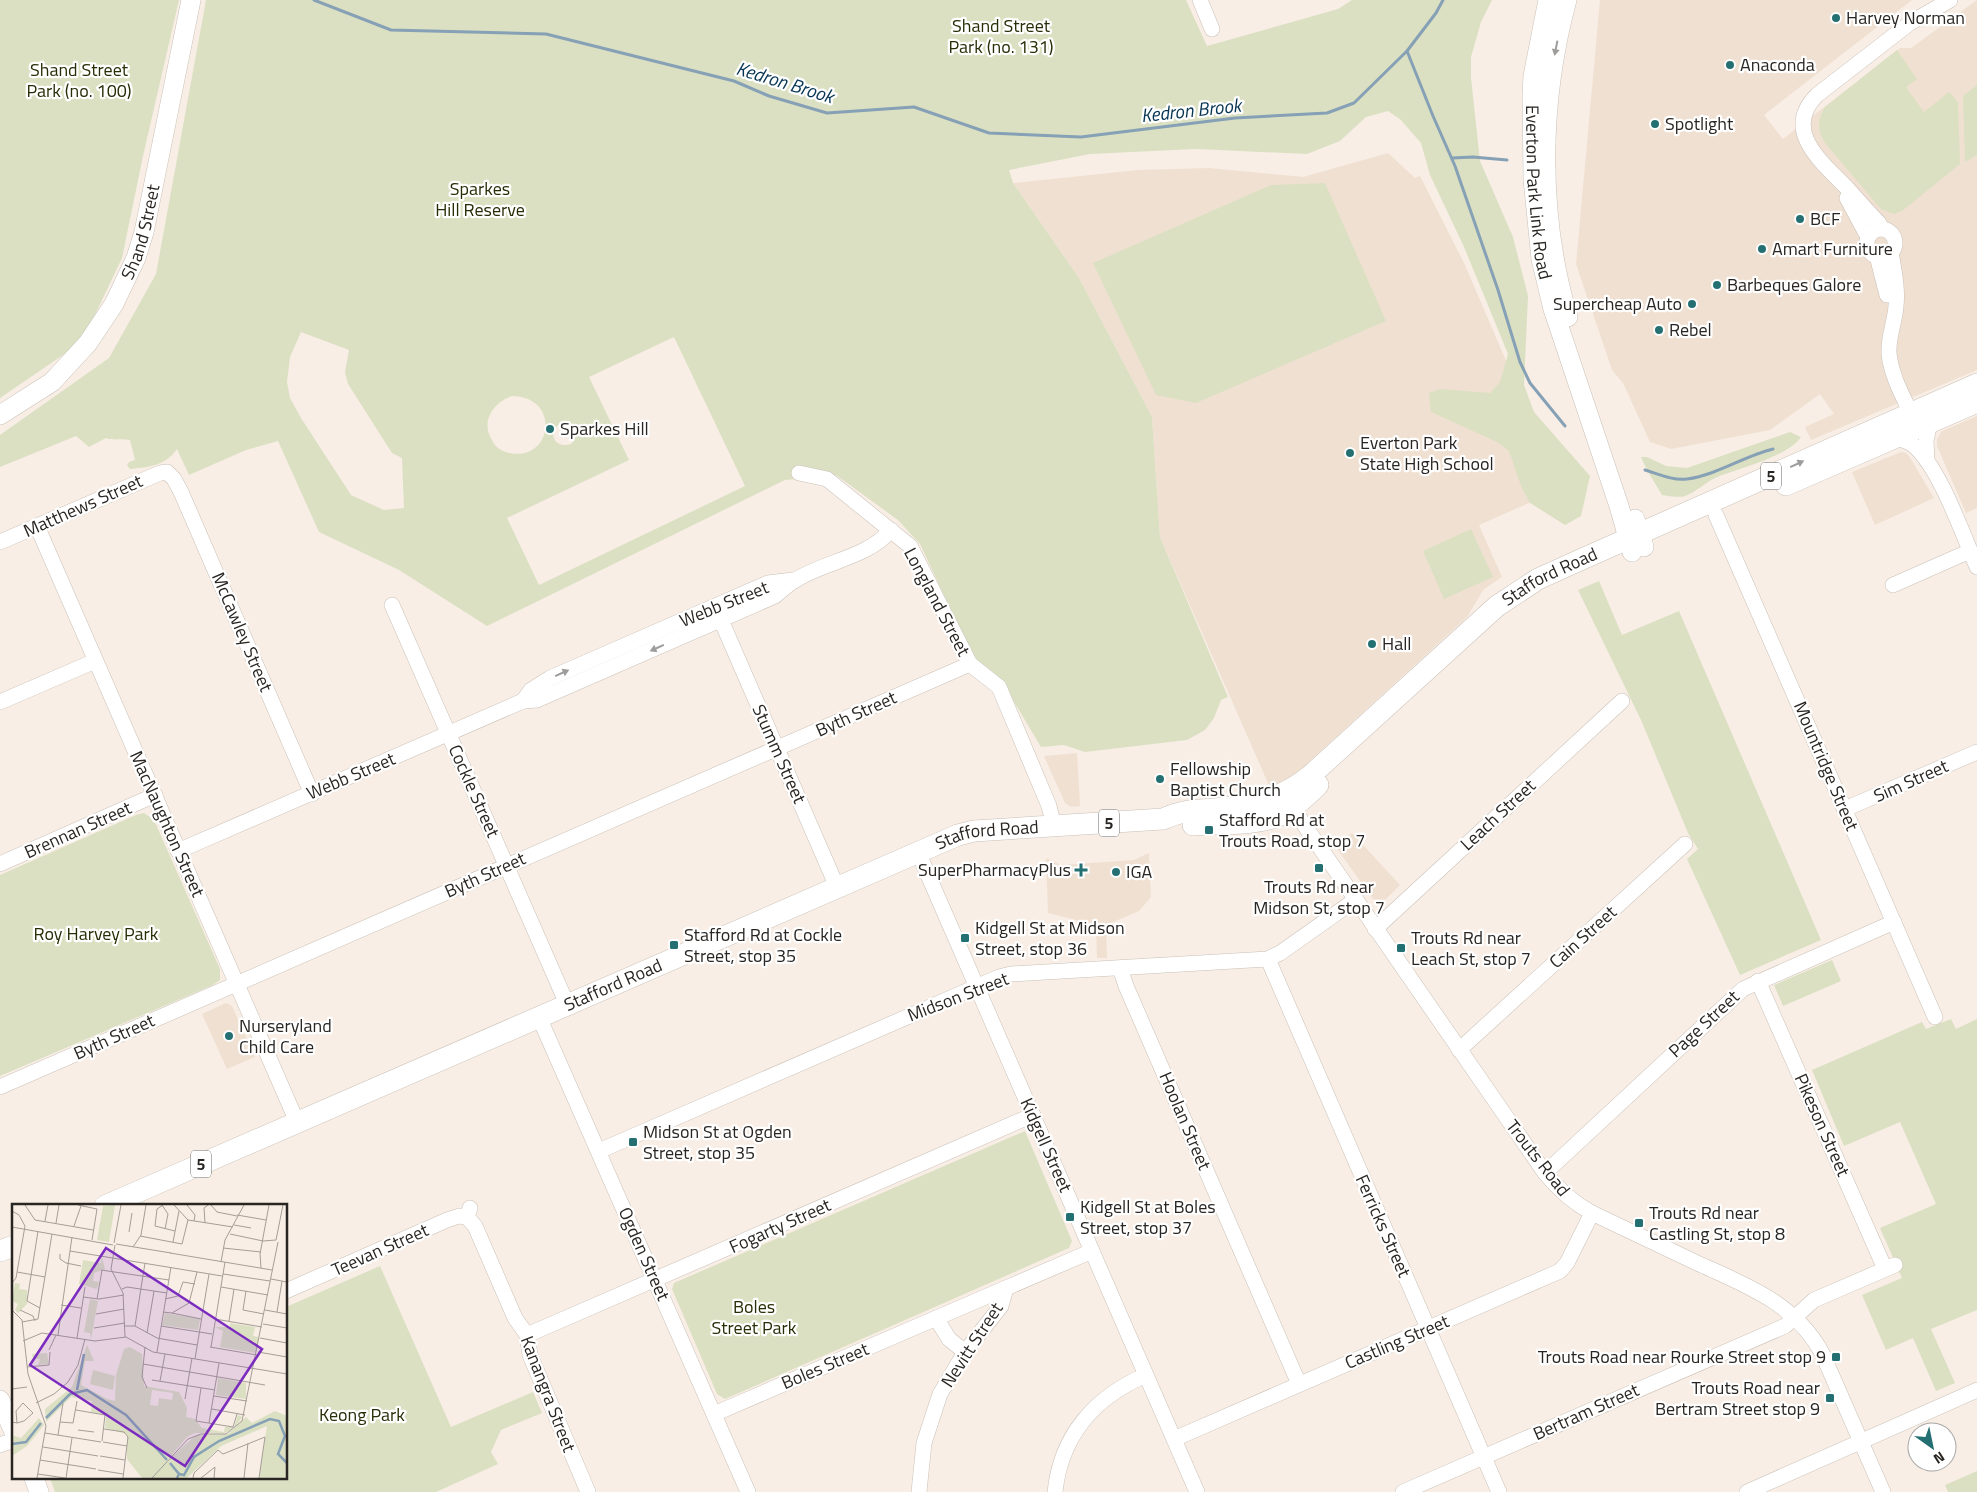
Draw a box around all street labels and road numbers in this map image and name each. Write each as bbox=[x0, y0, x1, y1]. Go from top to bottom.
street label: Everton Park Link Road bbox=[1519, 105, 1559, 282]
street label: Shand Street bbox=[114, 181, 166, 284]
road number: 5 bbox=[1761, 462, 1781, 490]
street label: Matthews Street bbox=[19, 467, 147, 544]
street label: Stafford Road bbox=[1496, 540, 1602, 612]
street label: Longland Street bbox=[897, 543, 978, 662]
street label: McCawley Street bbox=[205, 568, 280, 696]
street label: Webb Street bbox=[675, 573, 773, 634]
street label: Byth Street bbox=[811, 683, 901, 743]
street label: Mountridge Street bbox=[1787, 697, 1866, 835]
street label: Stumm Street bbox=[746, 700, 814, 808]
street label: Cockle Street bbox=[442, 740, 507, 842]
street label: Webb Street bbox=[302, 744, 400, 806]
street label: MacNaughton Street bbox=[123, 746, 212, 902]
street label: Sim Street bbox=[1869, 752, 1953, 809]
street label: Leach Street bbox=[1454, 772, 1542, 857]
street label: Brennan Street bbox=[20, 794, 136, 865]
road number: 5 bbox=[1099, 810, 1119, 836]
street label: Stafford Road bbox=[931, 813, 1039, 856]
street label: Byth Street bbox=[440, 844, 530, 904]
street label: Cain Street bbox=[1543, 898, 1623, 974]
street label: Stafford Road bbox=[559, 951, 666, 1018]
street label: Midson Street bbox=[903, 965, 1013, 1028]
street label: Page Street bbox=[1662, 983, 1746, 1064]
street label: Byth Street bbox=[69, 1006, 159, 1066]
street label: Hoolan Street bbox=[1153, 1068, 1219, 1175]
street label: Pikeson Street bbox=[1788, 1069, 1857, 1181]
street label: Kidgell Street bbox=[1014, 1093, 1080, 1197]
street label: Trouts Road bbox=[1500, 1114, 1577, 1202]
road number: 5 bbox=[191, 1150, 211, 1178]
street label: Ferricks Street bbox=[1349, 1170, 1418, 1282]
street label: Fogarty Street bbox=[725, 1191, 835, 1260]
street label: Ogden Street bbox=[612, 1203, 677, 1305]
street label: Teevan Street bbox=[327, 1216, 433, 1283]
street label: Nevitt Street bbox=[934, 1296, 1010, 1393]
street label: Castling Street bbox=[1340, 1307, 1454, 1376]
street label: Kanangra Street bbox=[514, 1332, 583, 1456]
street label: Boles Street bbox=[777, 1335, 873, 1396]
street label: Bertram Street bbox=[1529, 1376, 1644, 1447]

